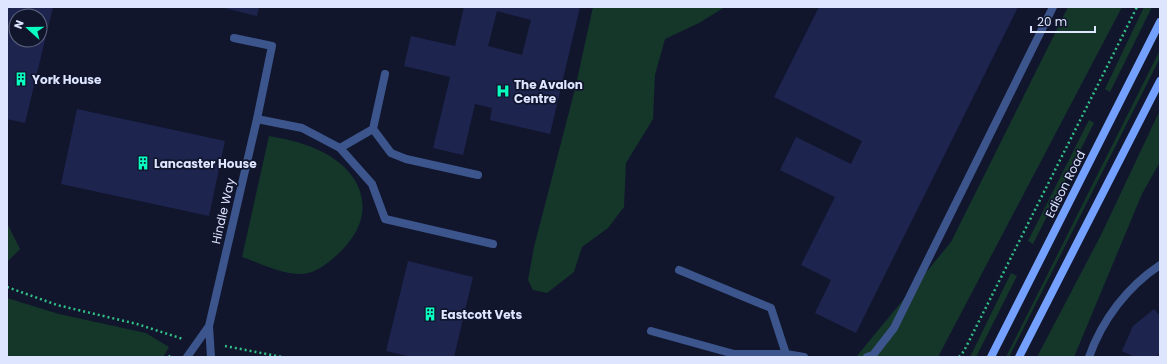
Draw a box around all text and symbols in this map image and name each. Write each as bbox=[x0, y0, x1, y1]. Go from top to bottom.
north arrow bbox=[8, 8, 48, 48]
scale bar bbox=[1031, 8, 1095, 34]
text: 20 m bbox=[1037, 13, 1067, 30]
text: N bbox=[10, 18, 28, 31]
building icon: York House bbox=[13, 71, 29, 87]
place label: York House bbox=[32, 71, 102, 88]
place label: The Avalon Centre bbox=[514, 76, 583, 107]
hospital icon: The Avalon Centre bbox=[495, 83, 511, 99]
street label: Edison Road bbox=[1041, 148, 1089, 220]
building icon: Lancaster House bbox=[135, 155, 151, 171]
place label: Lancaster House bbox=[154, 155, 257, 172]
street label: Hindle Way bbox=[207, 176, 239, 246]
building icon: Eastcott Vets bbox=[422, 306, 438, 322]
place label: Eastcott Vets bbox=[441, 306, 522, 323]

